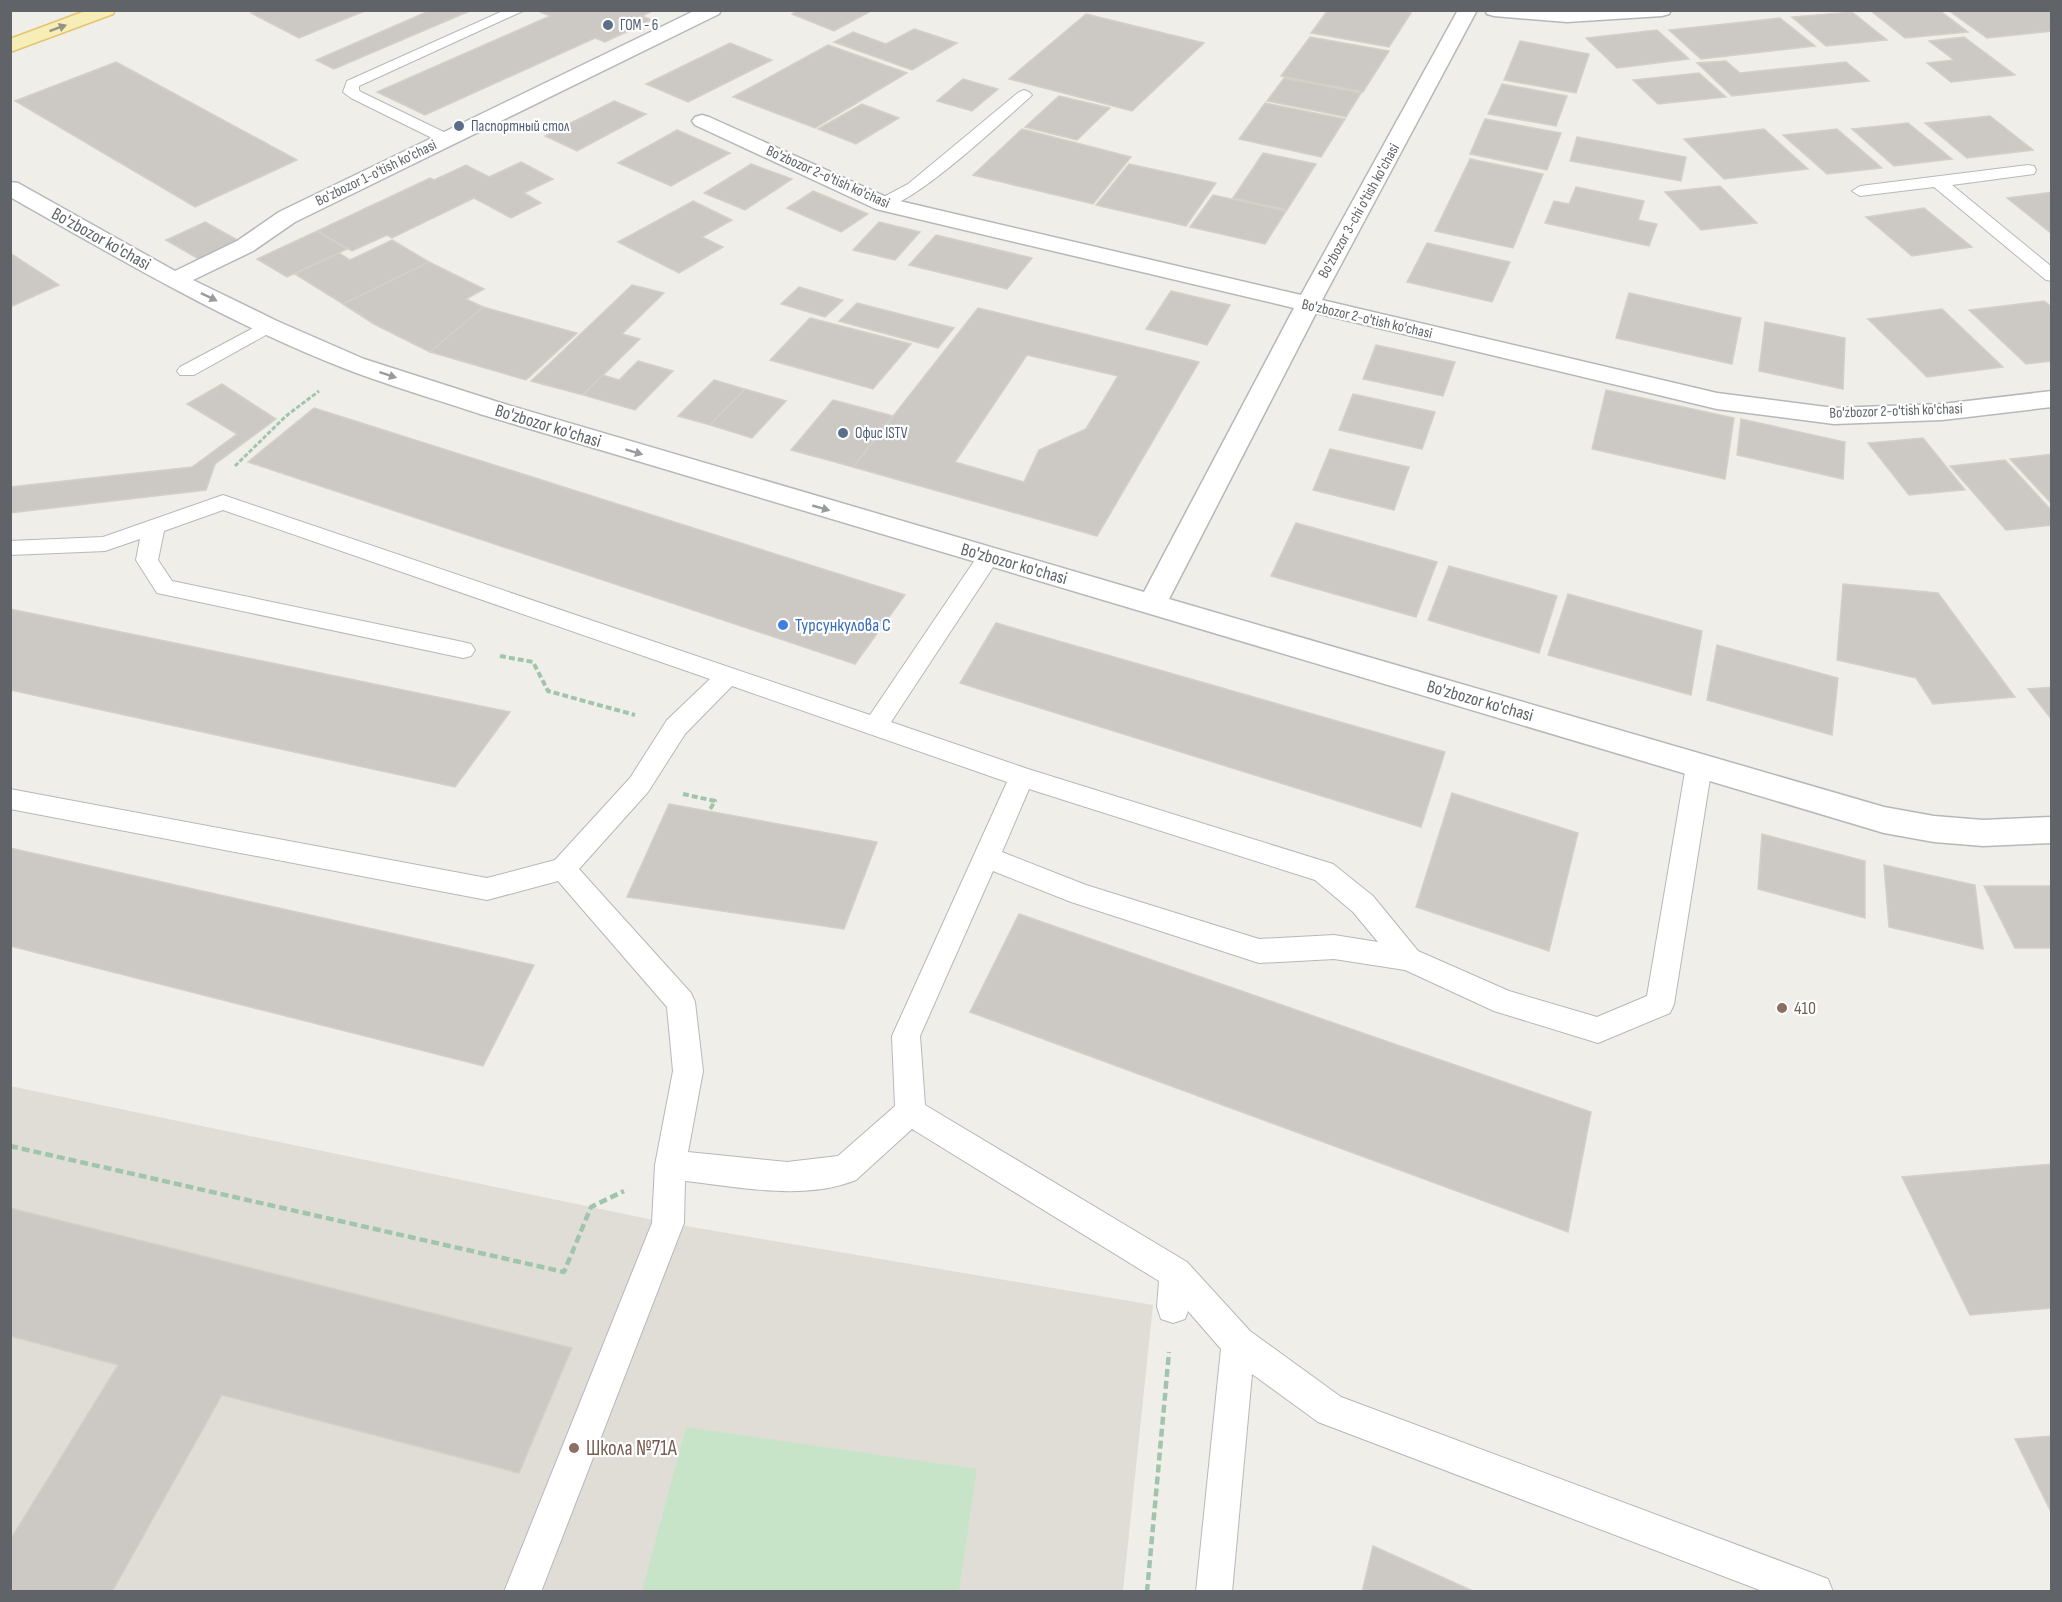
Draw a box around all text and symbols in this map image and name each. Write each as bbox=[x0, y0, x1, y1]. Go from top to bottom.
place label: ГОМ - 6 bbox=[620, 16, 658, 35]
marker: ГОМ - 6 bbox=[601, 18, 615, 32]
one-way arrow bbox=[50, 23, 68, 33]
place label: Паспортный стол bbox=[471, 117, 570, 136]
marker: Паспортный стол bbox=[452, 119, 466, 133]
street label: Bo'zbozor 1-o'tish ko'chasi bbox=[312, 135, 440, 211]
street label: Bo'zbozor 3-chi o'tish ko'chasi bbox=[1314, 140, 1404, 282]
street label: Bo'zbozor 2-o'tish ko'chasi bbox=[763, 141, 893, 213]
street label: Bo'zbozor ko'chasi bbox=[48, 203, 154, 275]
one-way arrow bbox=[201, 292, 218, 302]
street label: Bo'zbozor 2-o'tish ko'chasi bbox=[1300, 295, 1434, 343]
one-way arrow bbox=[379, 370, 397, 380]
street label: Bo'zbozor 2-o'tish ko'chasi bbox=[1829, 399, 1963, 423]
street label: Bo'zbozor ko'chasi bbox=[492, 400, 604, 452]
place label: Офис ISTV bbox=[855, 424, 908, 443]
marker: Офис ISTV bbox=[836, 426, 850, 440]
one-way arrow bbox=[625, 448, 643, 457]
one-way arrow bbox=[812, 504, 830, 513]
street label: Bo'zbozor ko'chasi bbox=[958, 539, 1070, 589]
place label: Турсункулова С bbox=[795, 615, 891, 636]
marker: Турсункулова С bbox=[776, 618, 790, 632]
street label: Bo'zbozor ko'chasi bbox=[1424, 676, 1536, 726]
place label: 410 bbox=[1794, 998, 1816, 1019]
marker: 410 bbox=[1775, 1001, 1789, 1015]
place label: Школа №71А bbox=[586, 1436, 678, 1461]
marker: Школа №71А bbox=[567, 1441, 581, 1455]

